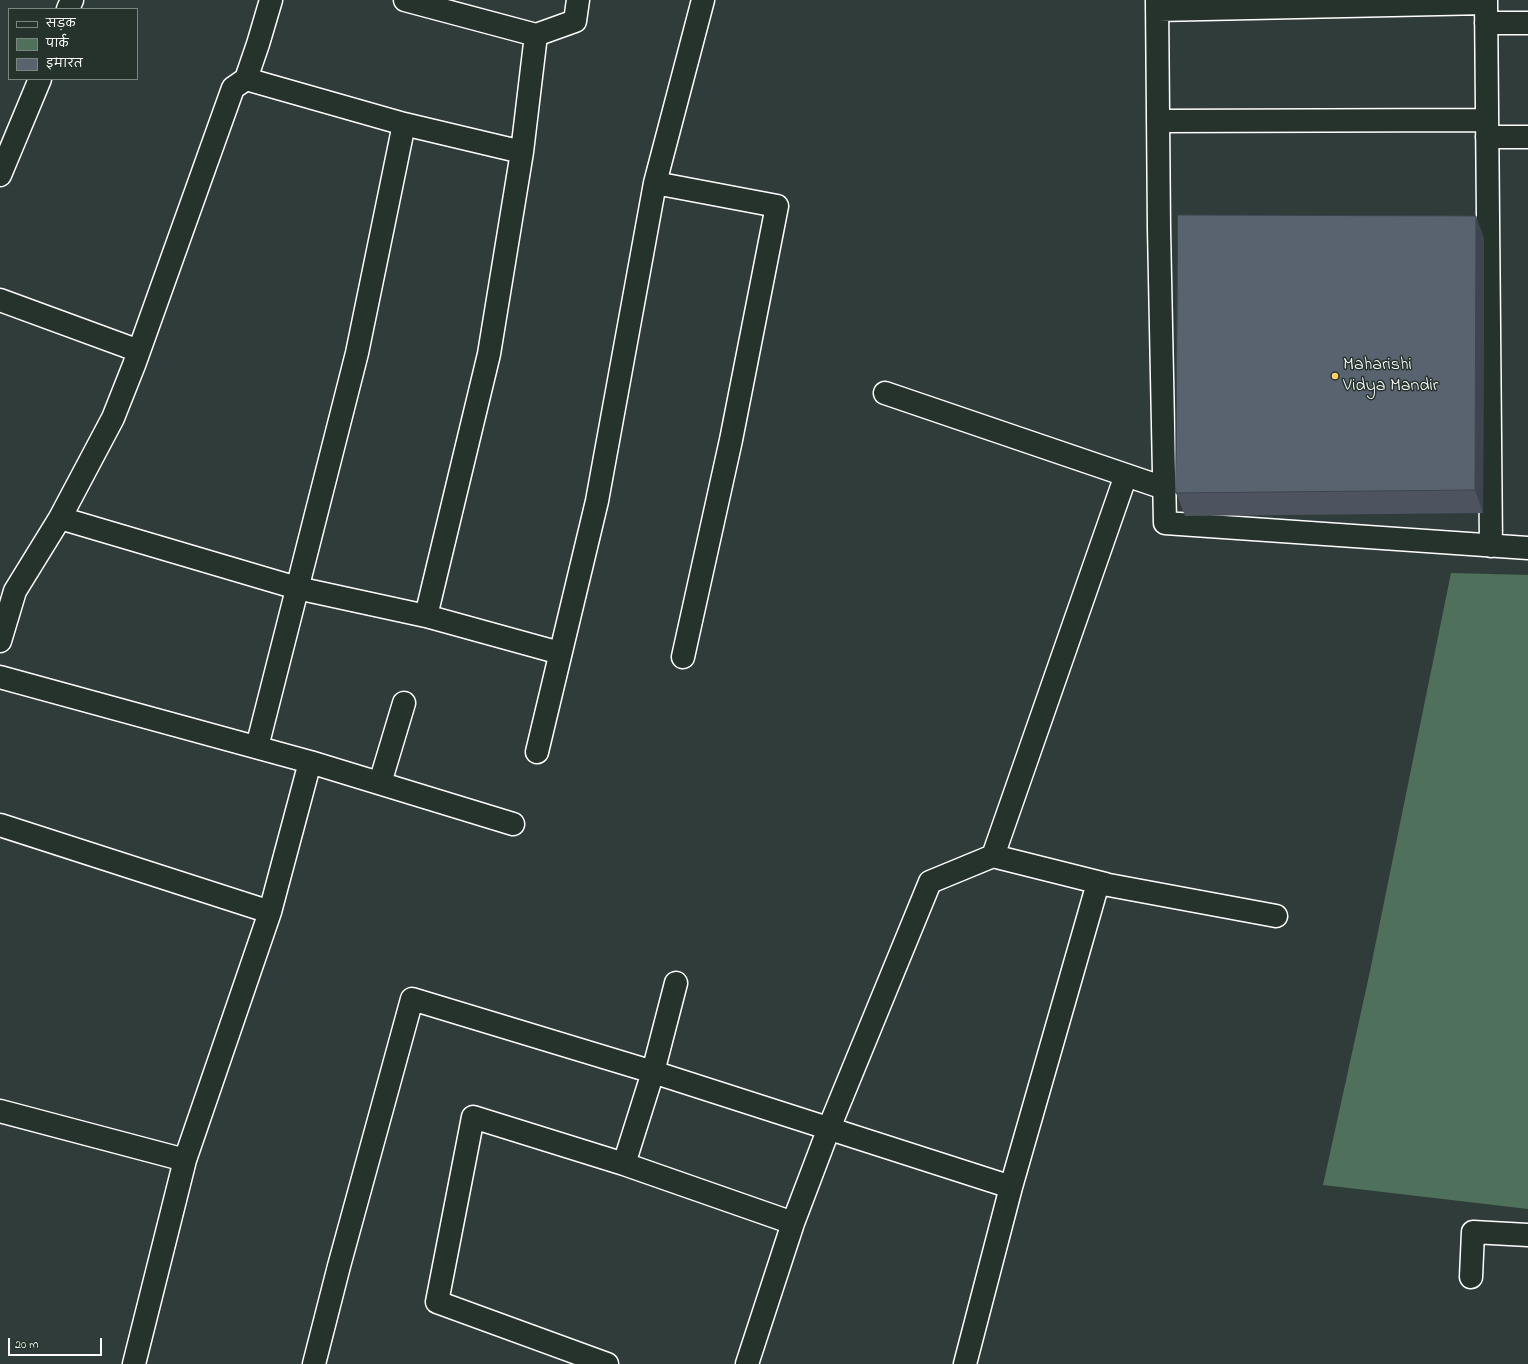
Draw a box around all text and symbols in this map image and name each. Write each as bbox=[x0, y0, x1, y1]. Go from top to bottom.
legend bbox=[8, 8, 138, 80]
text: सड़क bbox=[46, 15, 76, 33]
text: पार्क bbox=[46, 35, 69, 53]
text: इमारत bbox=[46, 55, 83, 73]
place label: Maharishi Vidya Mandir bbox=[1343, 355, 1438, 398]
marker: Maharishi Vidya Mandir bbox=[1330, 371, 1340, 381]
scale bar bbox=[10, 1330, 104, 1356]
text: 20 m bbox=[15, 1336, 38, 1354]

